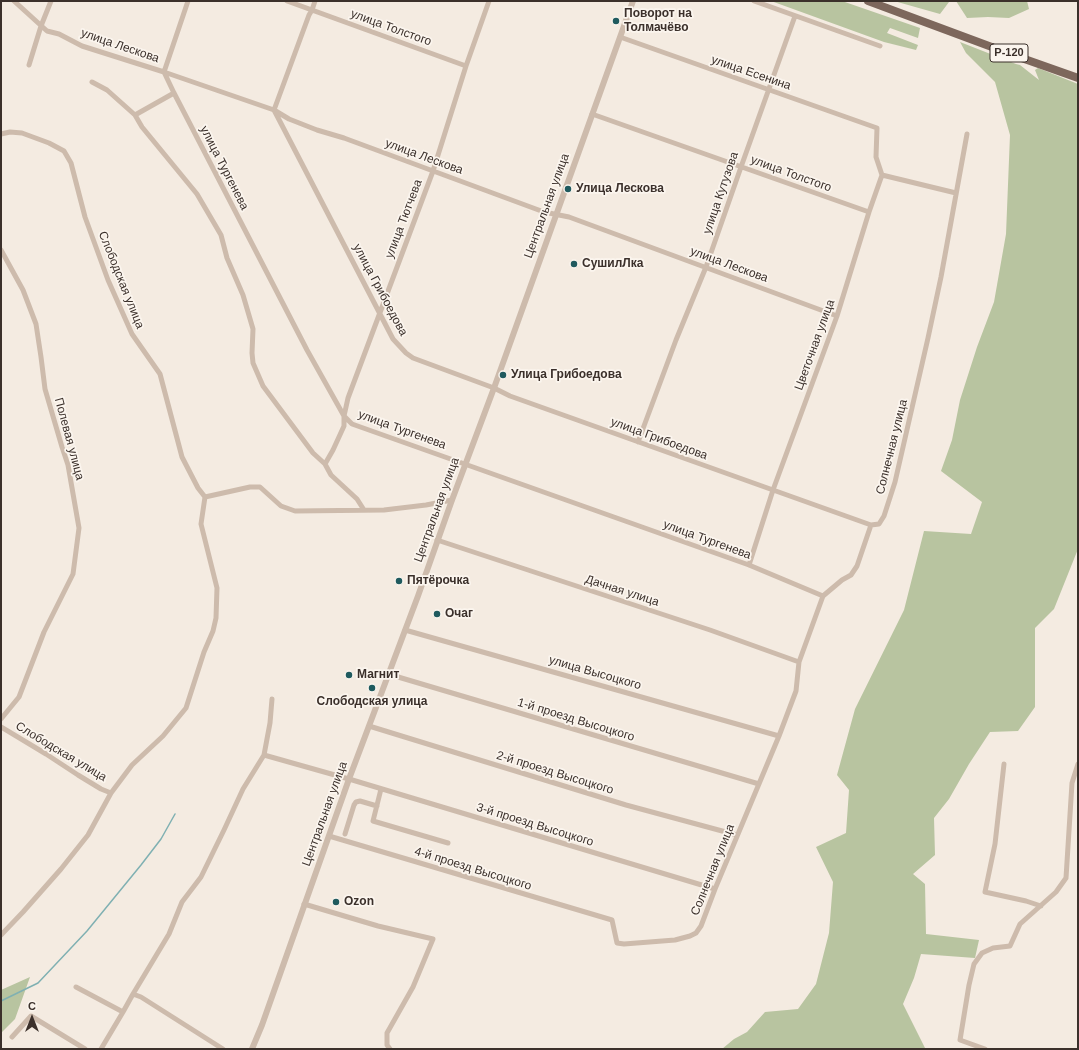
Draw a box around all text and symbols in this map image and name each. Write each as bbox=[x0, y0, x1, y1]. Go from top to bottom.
street label: улица Толстого bbox=[349, 7, 433, 49]
place label: Поворот на Толмачёво bbox=[624, 7, 692, 35]
marker: Поворот на Толмачёво bbox=[611, 16, 621, 26]
street label: улица Лескова bbox=[79, 26, 161, 66]
road number: Р-120 bbox=[990, 44, 1028, 62]
street label: улица Есенина bbox=[709, 53, 793, 93]
street label: улица Тургенева bbox=[197, 124, 251, 212]
street label: улица Лескова bbox=[383, 136, 465, 178]
street label: улица Кутузова bbox=[700, 150, 742, 236]
street label: Центральная улица bbox=[521, 152, 573, 260]
street label: улица Толстого bbox=[749, 153, 833, 195]
street label: улица Тютчева bbox=[382, 178, 426, 260]
place label: Улица Лескова bbox=[576, 182, 664, 196]
marker: Улица Лескова bbox=[563, 184, 573, 194]
street label: Слободская улица bbox=[95, 229, 147, 331]
street label: улица Грибоедова bbox=[350, 242, 410, 338]
street label: улица Лескова bbox=[688, 244, 770, 286]
place label: СушилЛка bbox=[582, 257, 643, 271]
marker: СушилЛка bbox=[569, 259, 579, 269]
street label: Цветочная улица bbox=[792, 298, 838, 392]
place label: Улица Грибоедова bbox=[511, 368, 622, 382]
marker: Улица Грибоедова bbox=[498, 370, 508, 380]
street label: Полевая улица bbox=[51, 396, 87, 482]
street label: Солнечная улица bbox=[873, 398, 911, 496]
street label: улица Тургенева bbox=[356, 407, 448, 453]
street label: улица Грибоедова bbox=[609, 415, 709, 463]
street label: Центральная улица bbox=[411, 456, 463, 564]
street label: улица Тургенева bbox=[661, 517, 753, 563]
street label: Дачная улица bbox=[583, 572, 661, 610]
place label: Пятёрочка bbox=[407, 574, 469, 588]
marker: Пятёрочка bbox=[394, 576, 404, 586]
place label: Очаг bbox=[445, 607, 473, 621]
marker: Очаг bbox=[432, 609, 442, 619]
street label: улица Высоцкого bbox=[547, 653, 643, 693]
place label: Магнит bbox=[357, 668, 399, 682]
marker: Магнит bbox=[344, 670, 354, 680]
marker: Слободская улица bbox=[367, 683, 377, 693]
place label: Слободская улица bbox=[317, 695, 427, 709]
street label: 1-й проезд Высоцкого bbox=[516, 695, 636, 745]
street label: Слободская улица bbox=[13, 719, 109, 785]
street label: 2-й проезд Высоцкого bbox=[495, 748, 615, 798]
street label: Центральная улица bbox=[299, 760, 351, 868]
street label: 3-й проезд Высоцкого bbox=[475, 800, 595, 850]
street label: Солнечная улица bbox=[688, 822, 738, 918]
street label: 4-й проезд Высоцкого bbox=[413, 844, 533, 894]
place label: Ozon bbox=[344, 895, 374, 909]
marker: Ozon bbox=[331, 897, 341, 907]
north arrow bbox=[12, 998, 52, 1038]
text: С bbox=[28, 1000, 36, 1012]

